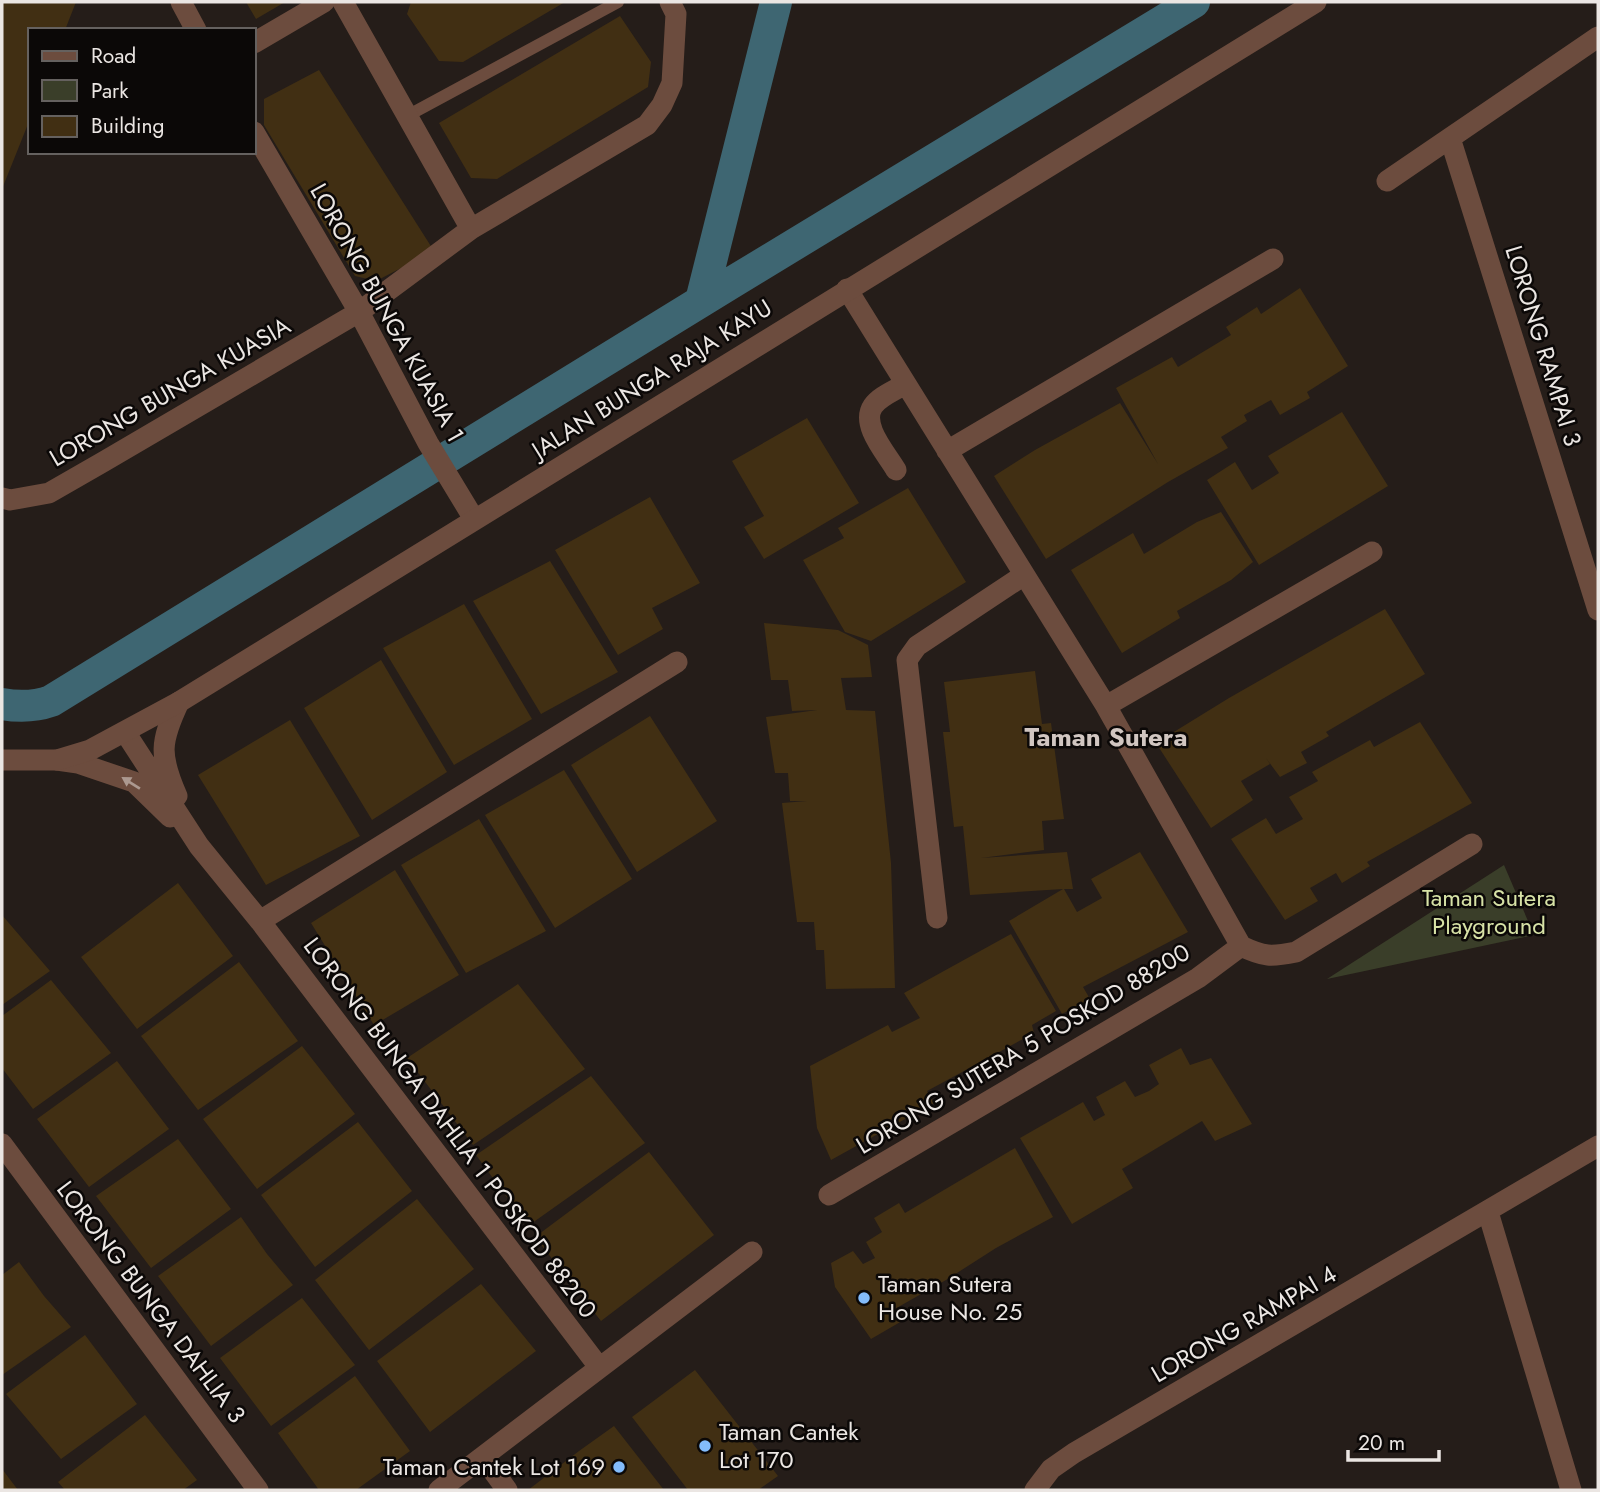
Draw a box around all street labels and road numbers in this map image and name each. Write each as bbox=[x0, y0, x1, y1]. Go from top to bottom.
street label: LORONG BUNGA KUASIA 1 bbox=[302, 177, 473, 449]
street label: LORONG RAMPAI 3 bbox=[1496, 241, 1591, 450]
street label: JALAN BUNGA RAJA KAYU bbox=[522, 290, 778, 468]
street label: LORONG BUNGA KUASIA bbox=[43, 308, 297, 475]
street label: LORONG BUNGA DAHLIA 1 POSKOD 88200 bbox=[295, 930, 605, 1325]
street label: LORONG SUTERA 5 POSKOD 88200 bbox=[849, 935, 1196, 1163]
street label: LORONG BUNGA DAHLIA 3 bbox=[49, 1173, 254, 1430]
street label: LORONG RAMPAI 4 bbox=[1145, 1256, 1343, 1391]

